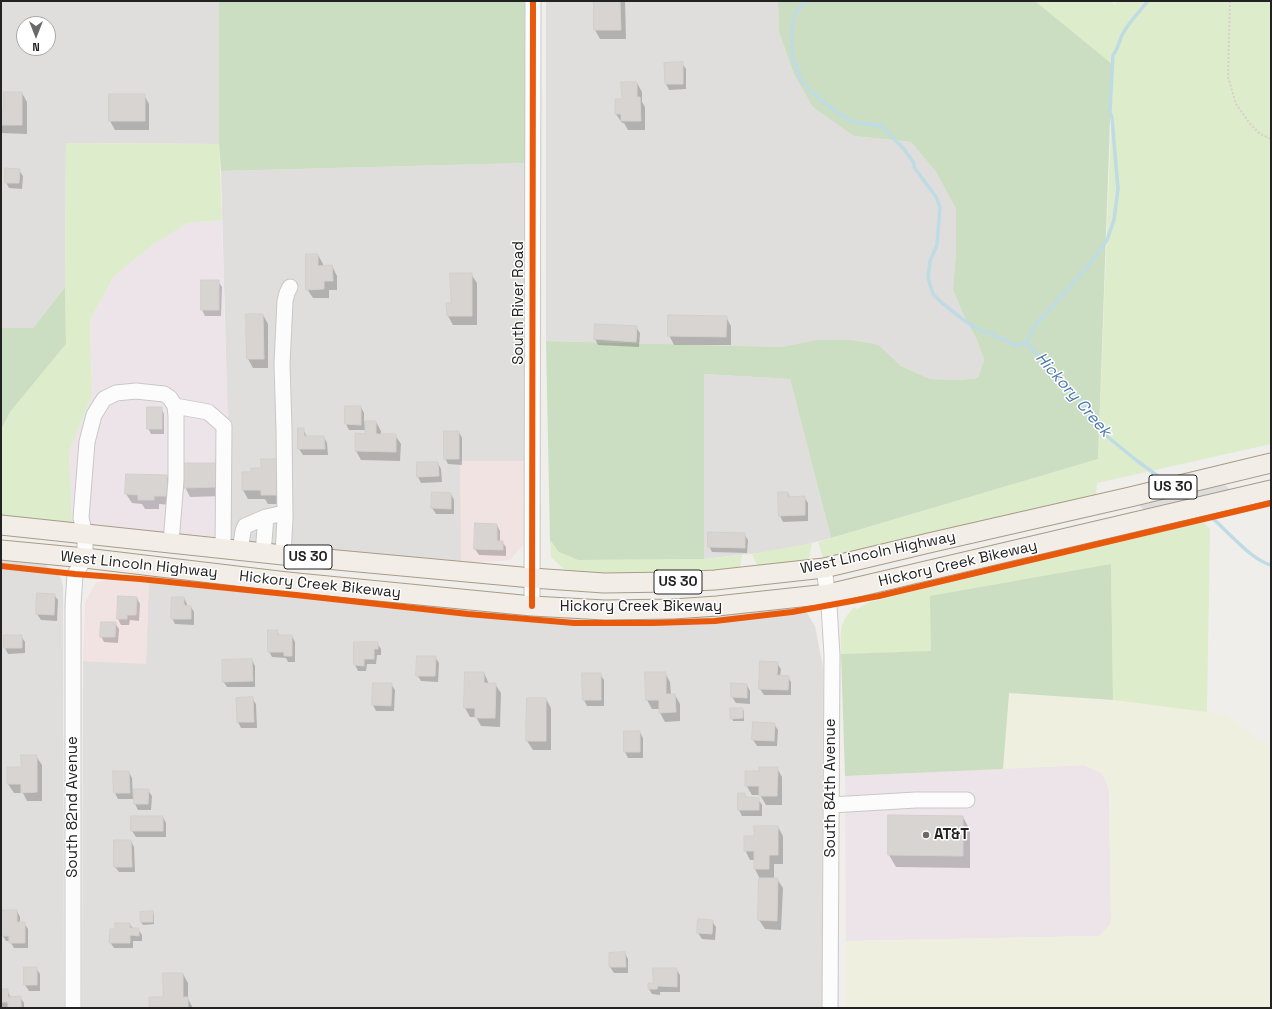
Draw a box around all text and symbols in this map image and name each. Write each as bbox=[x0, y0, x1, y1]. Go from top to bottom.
north arrow bbox=[16, 16, 56, 56]
text: N bbox=[32, 40, 40, 54]
street label: South River Road bbox=[510, 241, 528, 365]
water label: Hickory Creek bbox=[1031, 349, 1115, 441]
road number: US 30 bbox=[1149, 475, 1197, 499]
street label: West Lincoln Highway bbox=[799, 528, 957, 578]
street label: Hickory Creek Bikeway bbox=[877, 537, 1039, 591]
road number: US 30 bbox=[284, 545, 332, 569]
street label: West Lincoln Highway bbox=[59, 548, 219, 582]
street label: Hickory Creek Bikeway bbox=[238, 568, 402, 602]
road number: US 30 bbox=[654, 570, 702, 594]
street label: Hickory Creek Bikeway bbox=[560, 598, 722, 616]
street label: South 84th Avenue bbox=[822, 718, 840, 858]
street label: South 82nd Avenue bbox=[64, 736, 82, 878]
place label: AT&T bbox=[934, 826, 969, 844]
marker: AT&T bbox=[921, 830, 931, 840]

